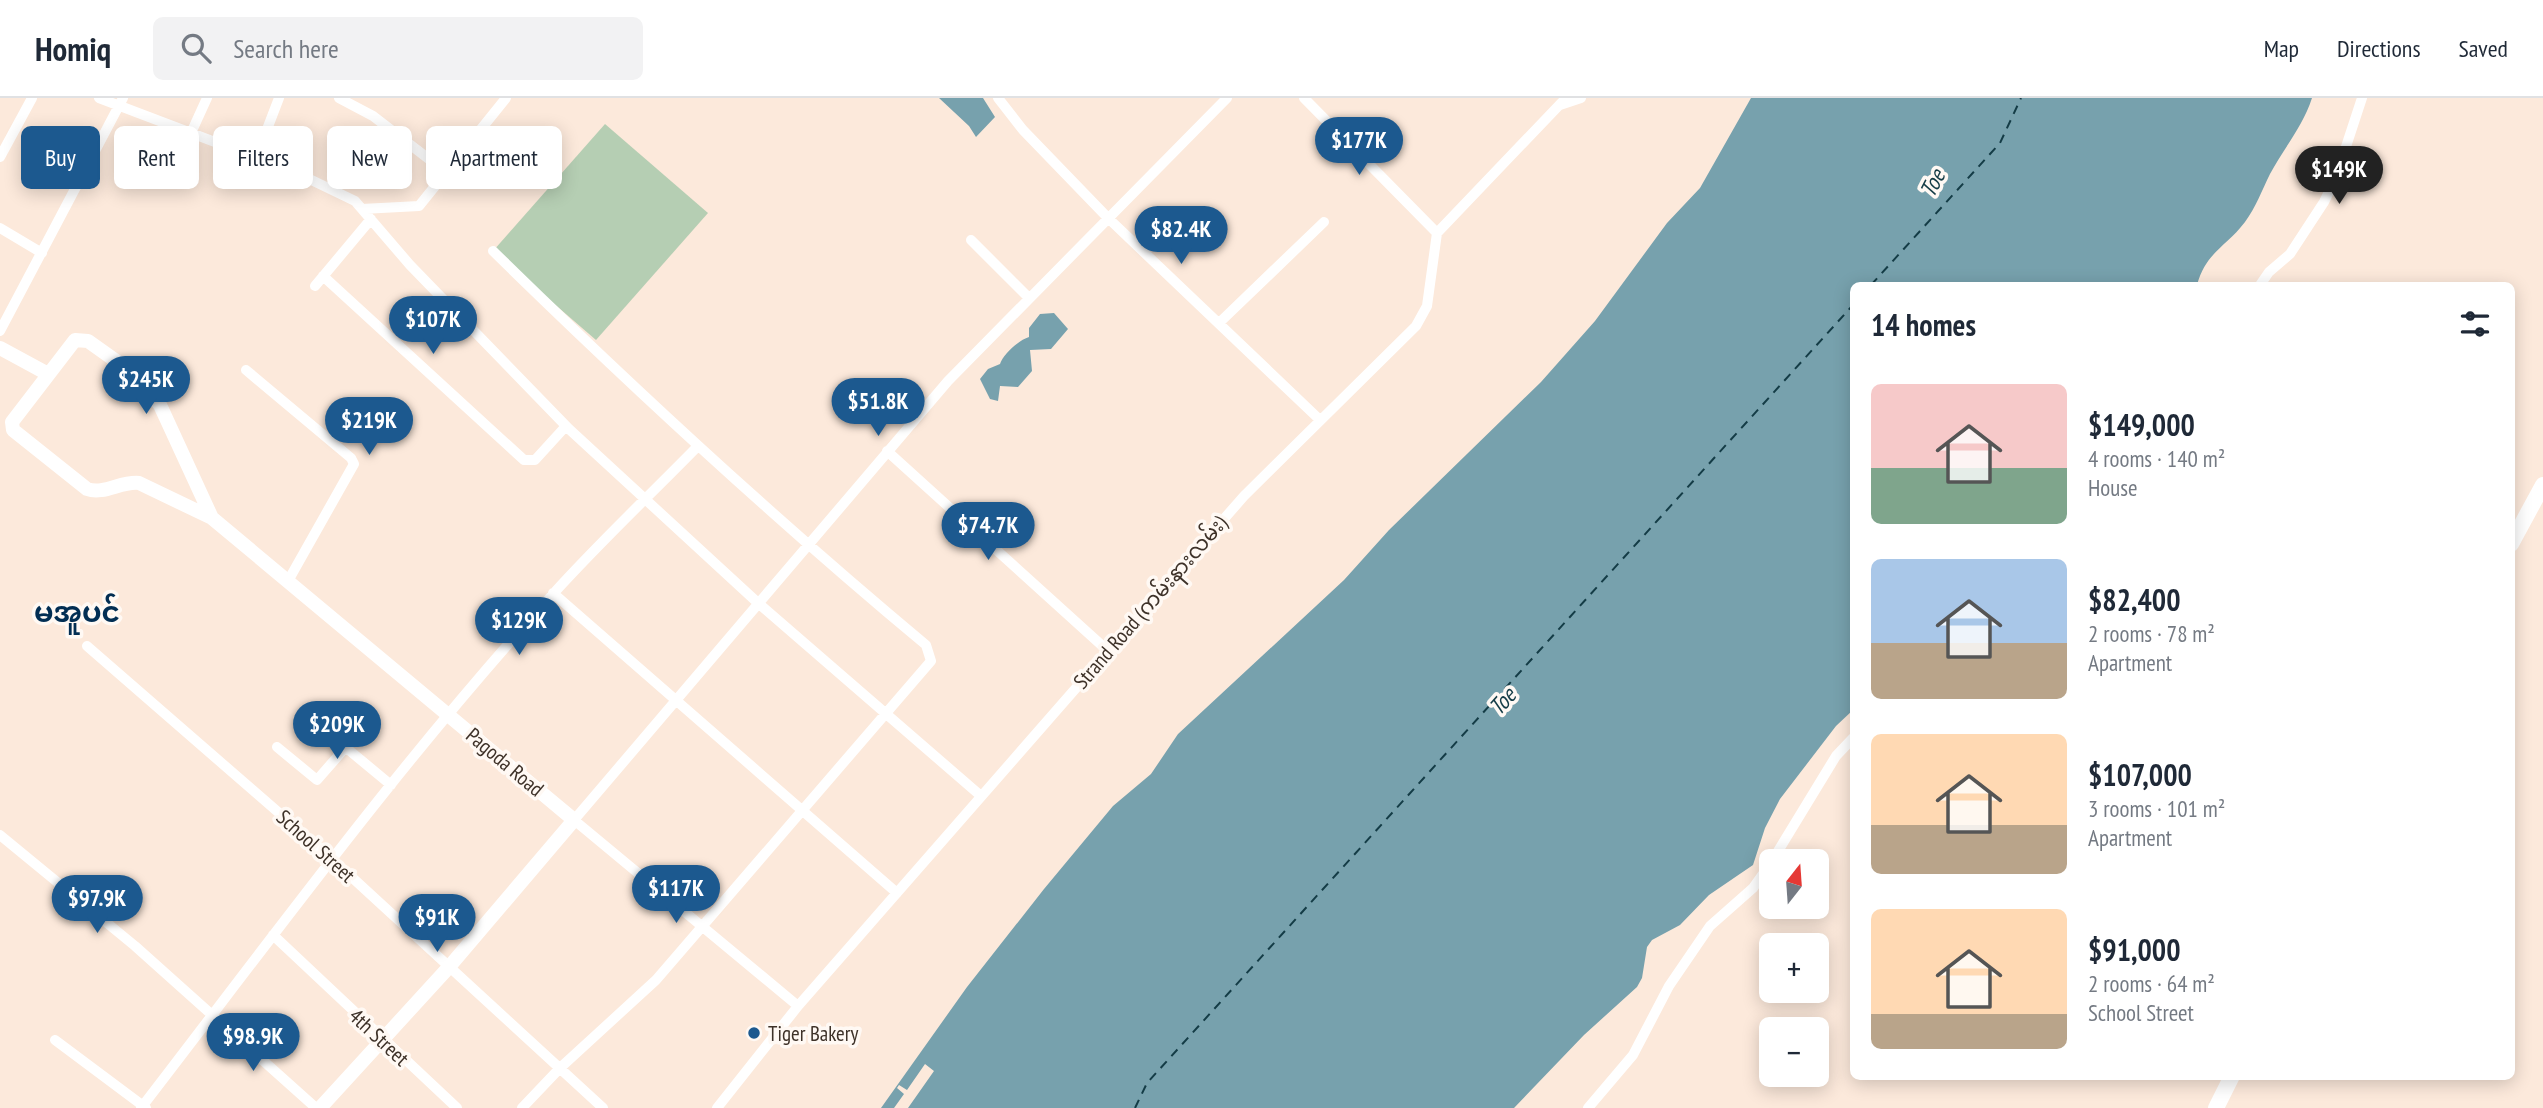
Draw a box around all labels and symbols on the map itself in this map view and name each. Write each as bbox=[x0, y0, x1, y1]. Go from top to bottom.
pin: $177K bbox=[1310, 118, 1408, 177]
pin: $149K bbox=[2290, 146, 2388, 206]
water label: Toe bbox=[1913, 163, 1952, 202]
pin: $82.4K bbox=[1124, 206, 1238, 266]
pin: $107K bbox=[384, 296, 482, 356]
pin: $245K bbox=[97, 356, 195, 416]
pin: $51.8K bbox=[821, 378, 935, 438]
pin: $219K bbox=[320, 398, 418, 457]
pin: $74.7K bbox=[931, 503, 1045, 562]
street label: Strand Road (ကမ်းနားလမ်း) bbox=[1066, 508, 1236, 697]
district label: မအူပင် bbox=[34, 593, 120, 635]
pin: $129K bbox=[470, 598, 568, 657]
water label: Toe bbox=[1482, 680, 1523, 721]
pin: $209K bbox=[288, 702, 386, 761]
street label: Pagoda Road bbox=[461, 722, 549, 802]
street label: School Street bbox=[271, 804, 361, 889]
north arrow bbox=[1759, 849, 1829, 919]
pin: $117K bbox=[627, 866, 725, 925]
pin: $97.9K bbox=[40, 876, 154, 935]
pin: $91K bbox=[396, 894, 478, 954]
street label: 4th Street bbox=[343, 1002, 415, 1072]
pin: $98.9K bbox=[196, 1014, 310, 1073]
place label: Tiger Bakery bbox=[768, 1020, 859, 1047]
marker: Tiger Bakery bbox=[746, 1025, 762, 1041]

